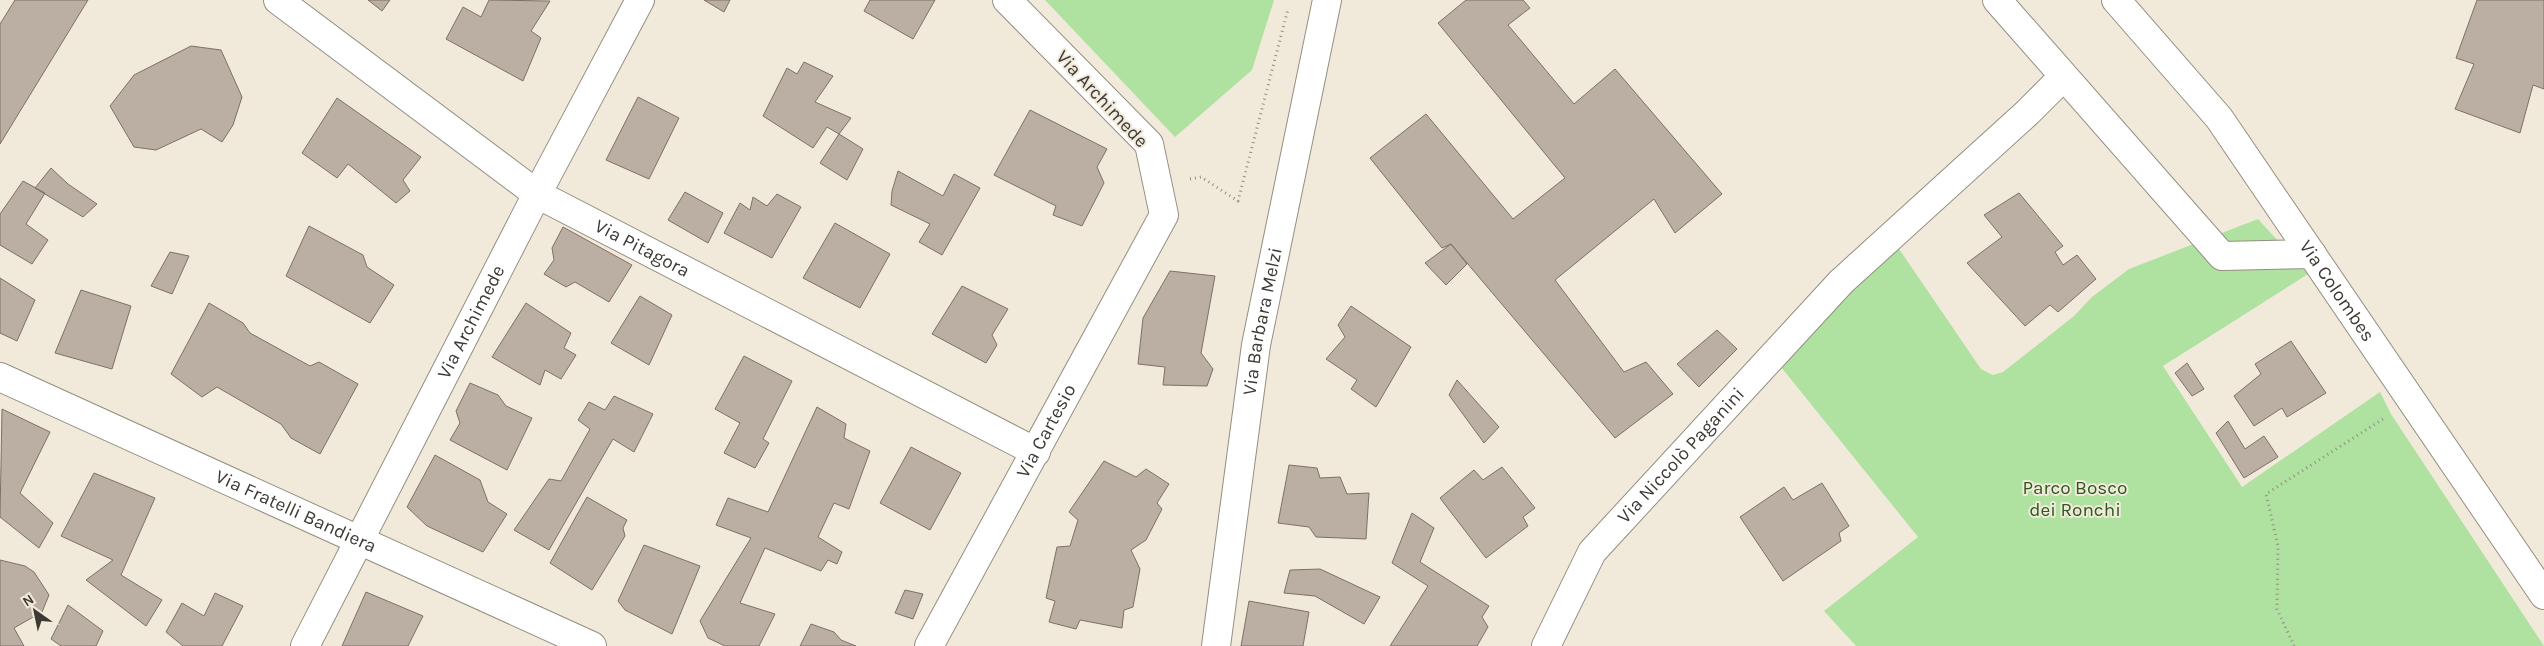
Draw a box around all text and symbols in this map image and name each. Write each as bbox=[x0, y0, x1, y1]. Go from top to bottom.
street label: Via Archimede bbox=[1051, 46, 1153, 152]
street label: Via Pitagora bbox=[591, 215, 693, 282]
street label: Via Colombes bbox=[2295, 236, 2379, 346]
street label: Via Barbara Melzi bbox=[1238, 245, 1287, 397]
street label: Via Archimede bbox=[433, 262, 509, 383]
street label: Via Cartesio bbox=[1012, 380, 1081, 482]
street label: Via Niccolò Paganini bbox=[1613, 383, 1749, 528]
street label: Via Fratelli Bandiera bbox=[212, 465, 380, 558]
park label: Parco Bosco dei Ronchi bbox=[2023, 477, 2127, 521]
north arrow bbox=[10, 586, 60, 636]
text: N bbox=[19, 591, 37, 610]

